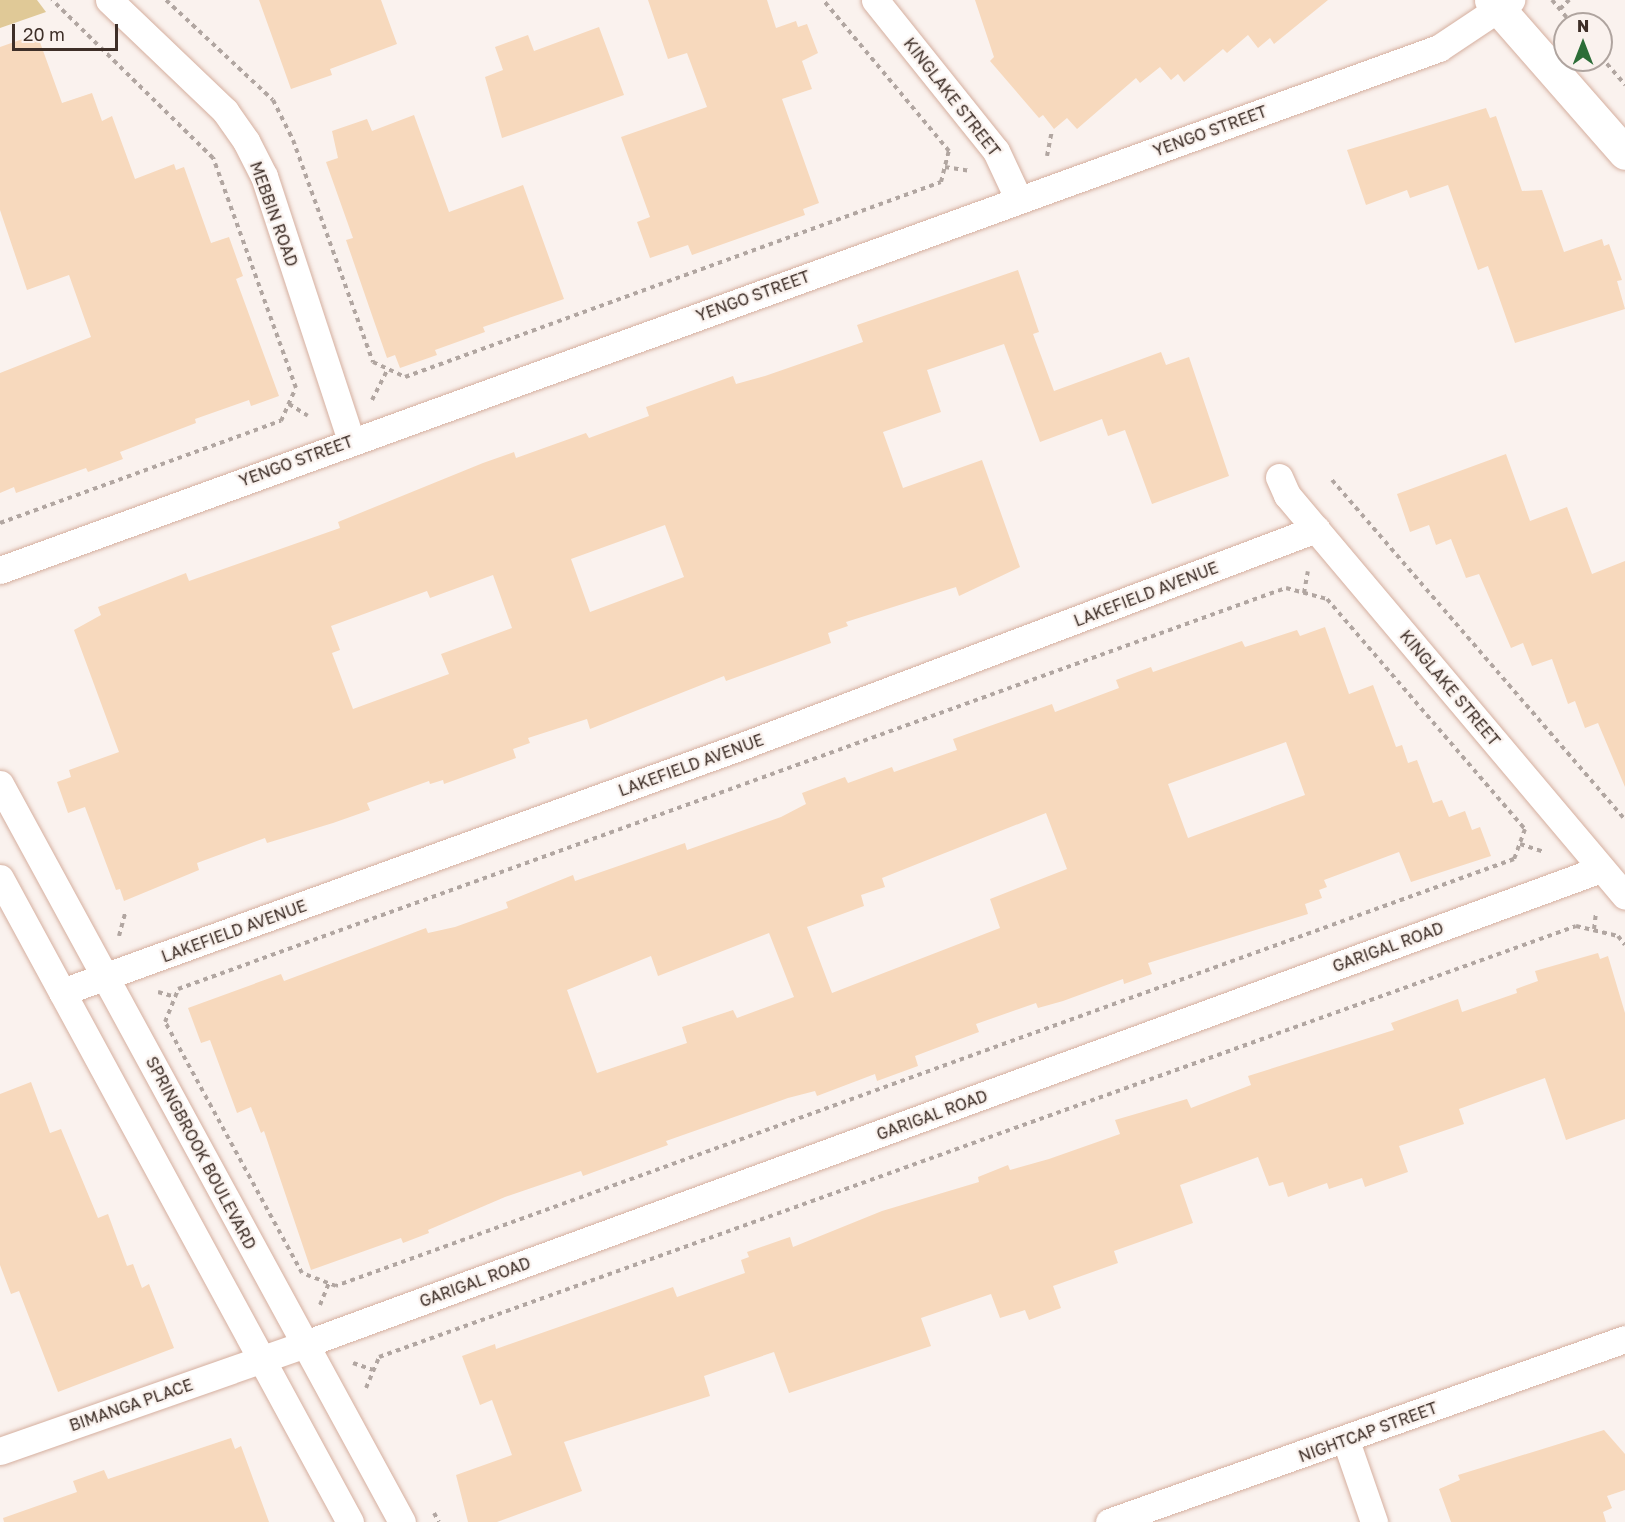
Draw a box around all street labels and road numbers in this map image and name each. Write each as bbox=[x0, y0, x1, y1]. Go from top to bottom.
street label: KINGLAKE STREET bbox=[900, 34, 1004, 160]
street label: YENGO STREET bbox=[1150, 101, 1270, 161]
street label: MEBBIN ROAD bbox=[246, 159, 302, 269]
street label: YENGO STREET bbox=[693, 266, 813, 326]
street label: YENGO STREET bbox=[236, 431, 356, 491]
street label: LAKEFIELD AVENUE bbox=[1071, 558, 1221, 630]
street label: KINGLAKE STREET bbox=[1396, 626, 1504, 750]
street label: LAKEFIELD AVENUE bbox=[616, 730, 766, 800]
street label: LAKEFIELD AVENUE bbox=[159, 896, 309, 966]
street label: GARIGAL ROAD bbox=[1330, 918, 1446, 976]
street label: SPRINGBROOK BOULEVARD bbox=[142, 1053, 260, 1253]
street label: GARIGAL ROAD bbox=[874, 1086, 990, 1144]
street label: GARIGAL ROAD bbox=[417, 1253, 533, 1311]
street label: BIMANGA PLACE bbox=[67, 1375, 195, 1435]
street label: NIGHTCAP STREET bbox=[1296, 1398, 1440, 1466]

